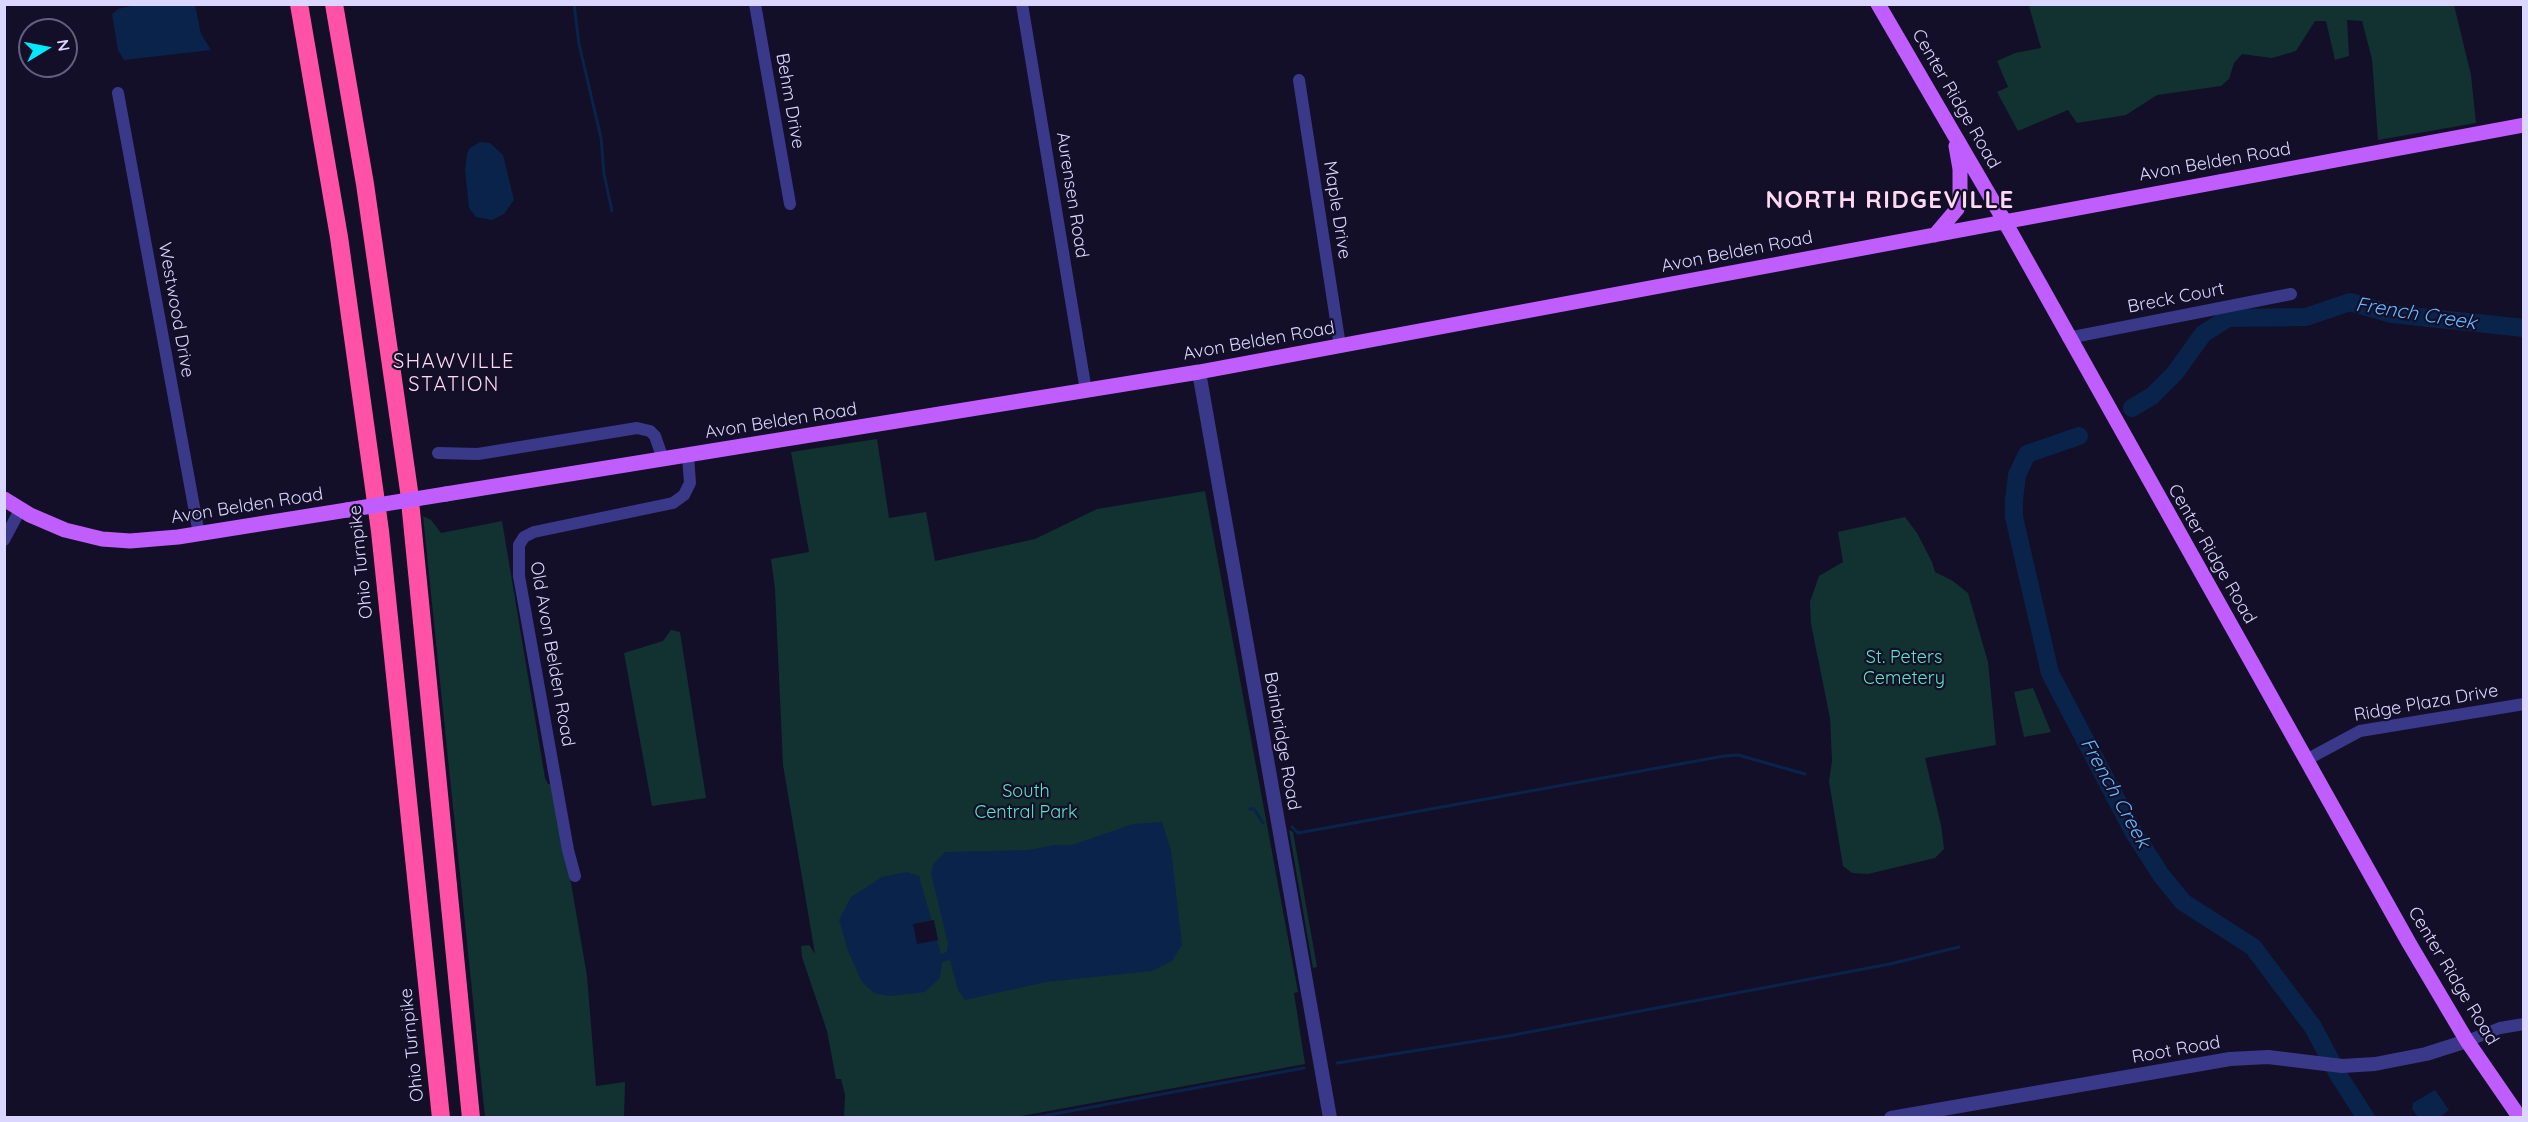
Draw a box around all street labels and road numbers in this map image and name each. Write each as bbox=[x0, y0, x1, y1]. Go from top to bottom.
street label: Center Ridge Road bbox=[1907, 25, 2005, 173]
street label: Behm Drive bbox=[771, 51, 809, 151]
street label: Aurensen Road bbox=[1051, 130, 1093, 260]
street label: Avon Belden Road bbox=[2137, 138, 2293, 186]
street label: Maple Drive bbox=[1319, 159, 1355, 261]
street label: Avon Belden Road bbox=[1660, 227, 1814, 277]
street label: Westwood Drive bbox=[153, 241, 199, 379]
street label: Breck Court bbox=[2126, 278, 2226, 318]
street label: Avon Belden Road bbox=[1181, 317, 1337, 365]
street label: Avon Belden Road bbox=[703, 398, 859, 444]
street label: Center Ridge Road bbox=[2163, 480, 2261, 628]
street label: Avon Belden Road bbox=[169, 483, 325, 529]
street label: Ohio Turnpike bbox=[344, 504, 378, 620]
street label: Old Avon Belden Road bbox=[525, 560, 579, 748]
street label: Bainbridge Road bbox=[1259, 670, 1305, 812]
street label: Ridge Plaza Drive bbox=[2352, 680, 2500, 726]
street label: Center Ridge Road bbox=[2403, 903, 2503, 1049]
street label: Ohio Turnpike bbox=[395, 987, 429, 1103]
street label: Root Road bbox=[2130, 1032, 2222, 1068]

